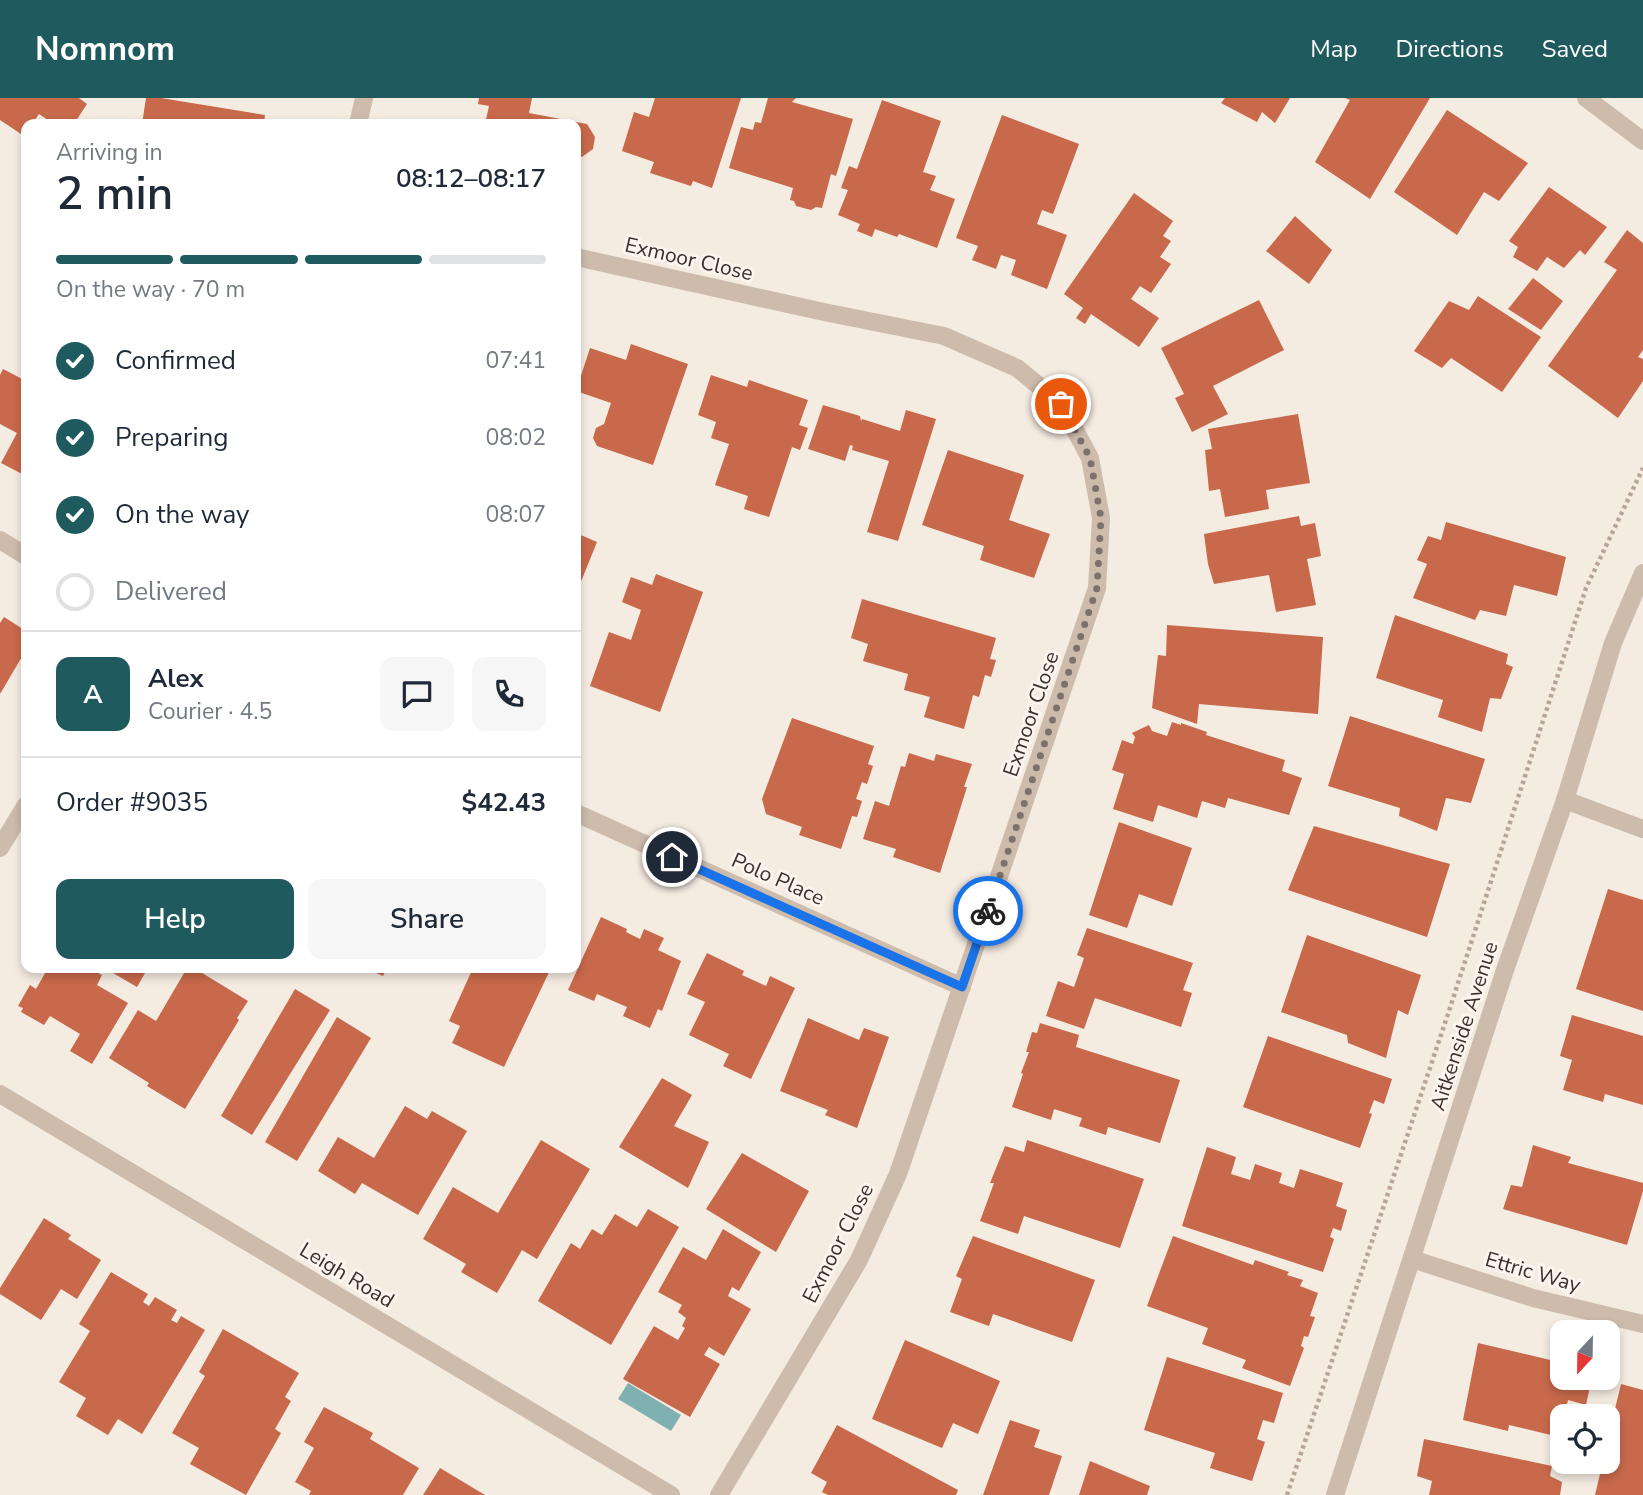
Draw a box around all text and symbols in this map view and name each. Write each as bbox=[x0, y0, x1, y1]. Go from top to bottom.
text: Nomnom bbox=[35, 27, 175, 72]
text: Map bbox=[1310, 33, 1357, 65]
text: Directions bbox=[1395, 33, 1504, 65]
text: Saved bbox=[1542, 33, 1608, 65]
text: Arriving in bbox=[56, 137, 163, 168]
text: 08:12–08:17 bbox=[396, 161, 546, 196]
text: 2 min bbox=[56, 162, 173, 225]
street label: Exmoor Close bbox=[622, 231, 756, 287]
text: On the way · 70 m bbox=[56, 274, 245, 305]
icon: check bbox=[56, 342, 94, 380]
text: Confirmed bbox=[115, 343, 236, 378]
text: 07:41 bbox=[486, 345, 546, 376]
pin bbox=[1031, 374, 1091, 434]
icon: bag bbox=[1042, 385, 1080, 423]
icon: check bbox=[56, 419, 94, 457]
text: Preparing bbox=[115, 420, 228, 455]
text: 08:02 bbox=[486, 422, 546, 453]
icon: check bbox=[56, 496, 94, 534]
text: On the way bbox=[115, 497, 249, 532]
text: 08:07 bbox=[486, 499, 546, 530]
text: Delivered bbox=[115, 574, 227, 609]
street label: Exmoor Close bbox=[996, 648, 1066, 780]
button: chat bbox=[380, 657, 454, 731]
button: phone bbox=[472, 657, 546, 731]
text: Alex bbox=[148, 661, 204, 696]
text: A bbox=[83, 677, 103, 712]
text: Courier · 4.5 bbox=[148, 696, 272, 727]
text: Order #9035 bbox=[56, 785, 208, 820]
text: $42.43 bbox=[462, 785, 546, 820]
pin bbox=[642, 827, 702, 887]
icon: home bbox=[653, 838, 691, 876]
street label: Polo Place bbox=[727, 846, 829, 912]
courier bbox=[953, 876, 1023, 946]
button: Help bbox=[56, 879, 294, 959]
button: Share bbox=[308, 879, 546, 959]
icon: bike bbox=[969, 892, 1007, 930]
street label: Aitkenside Avenue bbox=[1423, 938, 1505, 1114]
street label: Exmoor Close bbox=[796, 1178, 880, 1308]
street label: Leigh Road bbox=[294, 1236, 400, 1314]
street label: Ettric Way bbox=[1482, 1245, 1584, 1299]
north arrow bbox=[1550, 1320, 1620, 1390]
map controls bbox=[1550, 1320, 1620, 1474]
button: locate bbox=[1550, 1404, 1620, 1474]

